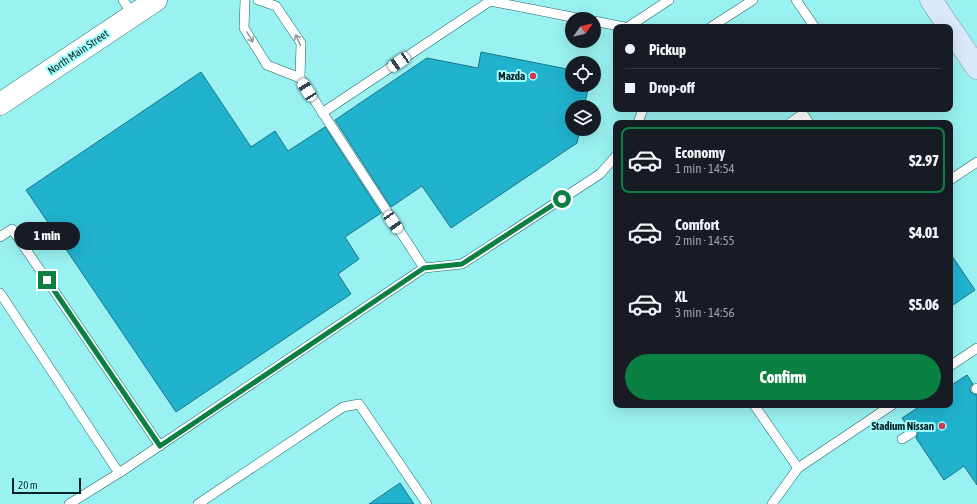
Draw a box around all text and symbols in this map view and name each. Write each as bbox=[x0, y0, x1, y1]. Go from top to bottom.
north arrow bbox=[565, 12, 601, 48]
map controls bbox=[565, 12, 601, 136]
street label: North Main Street bbox=[45, 27, 111, 77]
one-way arrow bbox=[246, 31, 254, 42]
one-way arrow bbox=[294, 34, 301, 46]
text: Pickup bbox=[649, 41, 686, 58]
car bbox=[386, 50, 412, 74]
button: locate bbox=[565, 56, 601, 92]
place label: Mazda bbox=[498, 70, 525, 82]
marker: Mazda bbox=[528, 71, 538, 81]
car bbox=[295, 77, 319, 103]
text: Drop-off bbox=[649, 79, 695, 96]
button: layers bbox=[565, 100, 601, 136]
icon: car bbox=[627, 142, 663, 178]
text: Economy bbox=[675, 144, 725, 161]
text: $2.97 bbox=[909, 152, 939, 169]
text: 1 min · 14:54 bbox=[675, 161, 735, 176]
route start bbox=[553, 190, 571, 208]
car bbox=[381, 209, 405, 235]
icon: car bbox=[627, 214, 663, 250]
text: Comfort bbox=[675, 216, 719, 233]
callout: 1 min bbox=[14, 222, 80, 250]
text: $4.01 bbox=[909, 224, 939, 241]
text: 1 min bbox=[34, 228, 60, 243]
text: 2 min · 14:55 bbox=[675, 233, 735, 248]
route end bbox=[38, 271, 56, 289]
icon: car bbox=[627, 286, 663, 322]
text: XL bbox=[675, 288, 688, 305]
text: $5.06 bbox=[909, 296, 939, 313]
text: 3 min · 14:56 bbox=[675, 305, 735, 320]
button: Confirm bbox=[625, 354, 941, 400]
place label: Stadium Nissan bbox=[871, 420, 934, 432]
marker: Stadium Nissan bbox=[937, 421, 947, 431]
scale bar bbox=[12, 476, 81, 495]
text: 20 m bbox=[18, 479, 38, 491]

